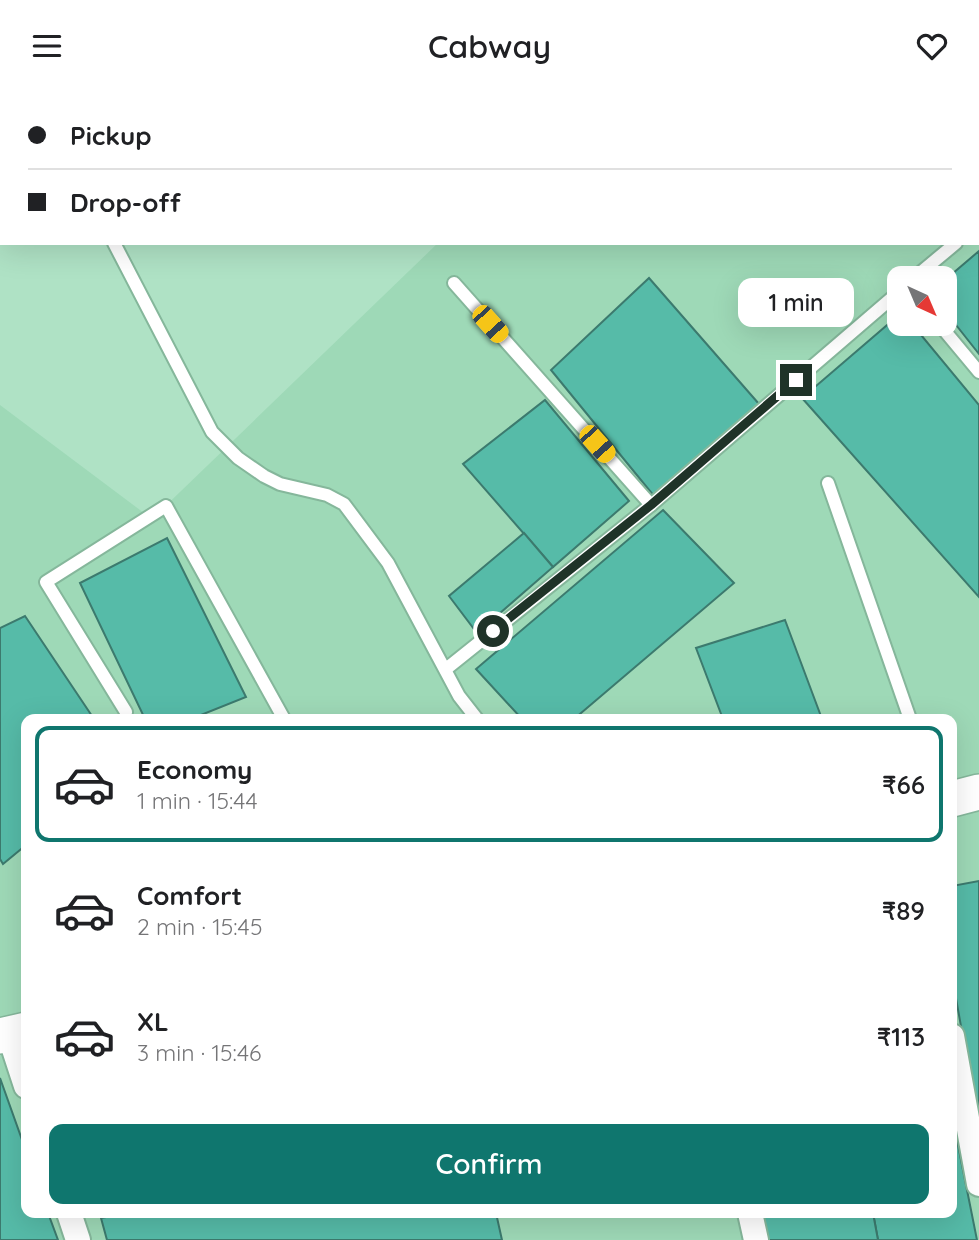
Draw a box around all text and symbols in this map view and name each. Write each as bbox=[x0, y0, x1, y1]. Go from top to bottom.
text: Cabway bbox=[428, 26, 551, 66]
icon: menu bbox=[28, 27, 66, 65]
icon: heart bbox=[913, 27, 951, 65]
text: Pickup bbox=[70, 119, 152, 152]
text: Drop-off bbox=[70, 186, 181, 219]
north arrow bbox=[887, 266, 957, 336]
map controls bbox=[887, 266, 957, 336]
callout: 1 min bbox=[738, 279, 854, 327]
text: 1 min bbox=[768, 288, 824, 317]
car bbox=[469, 301, 512, 347]
route end bbox=[780, 364, 812, 396]
car bbox=[576, 421, 619, 467]
route start bbox=[477, 615, 509, 647]
icon: car bbox=[53, 753, 116, 816]
text: Economy bbox=[137, 753, 252, 786]
text: ₹66 bbox=[882, 768, 925, 801]
text: 1 min · 15:44 bbox=[137, 786, 258, 815]
icon: car bbox=[53, 879, 116, 942]
text: Comfort bbox=[137, 879, 242, 912]
text: ₹89 bbox=[882, 894, 925, 927]
text: 2 min · 15:45 bbox=[137, 912, 262, 941]
icon: car bbox=[53, 1005, 116, 1068]
text: XL bbox=[137, 1005, 169, 1038]
text: ₹113 bbox=[877, 1020, 925, 1053]
text: 3 min · 15:46 bbox=[137, 1038, 261, 1067]
button: Confirm bbox=[49, 1124, 929, 1204]

